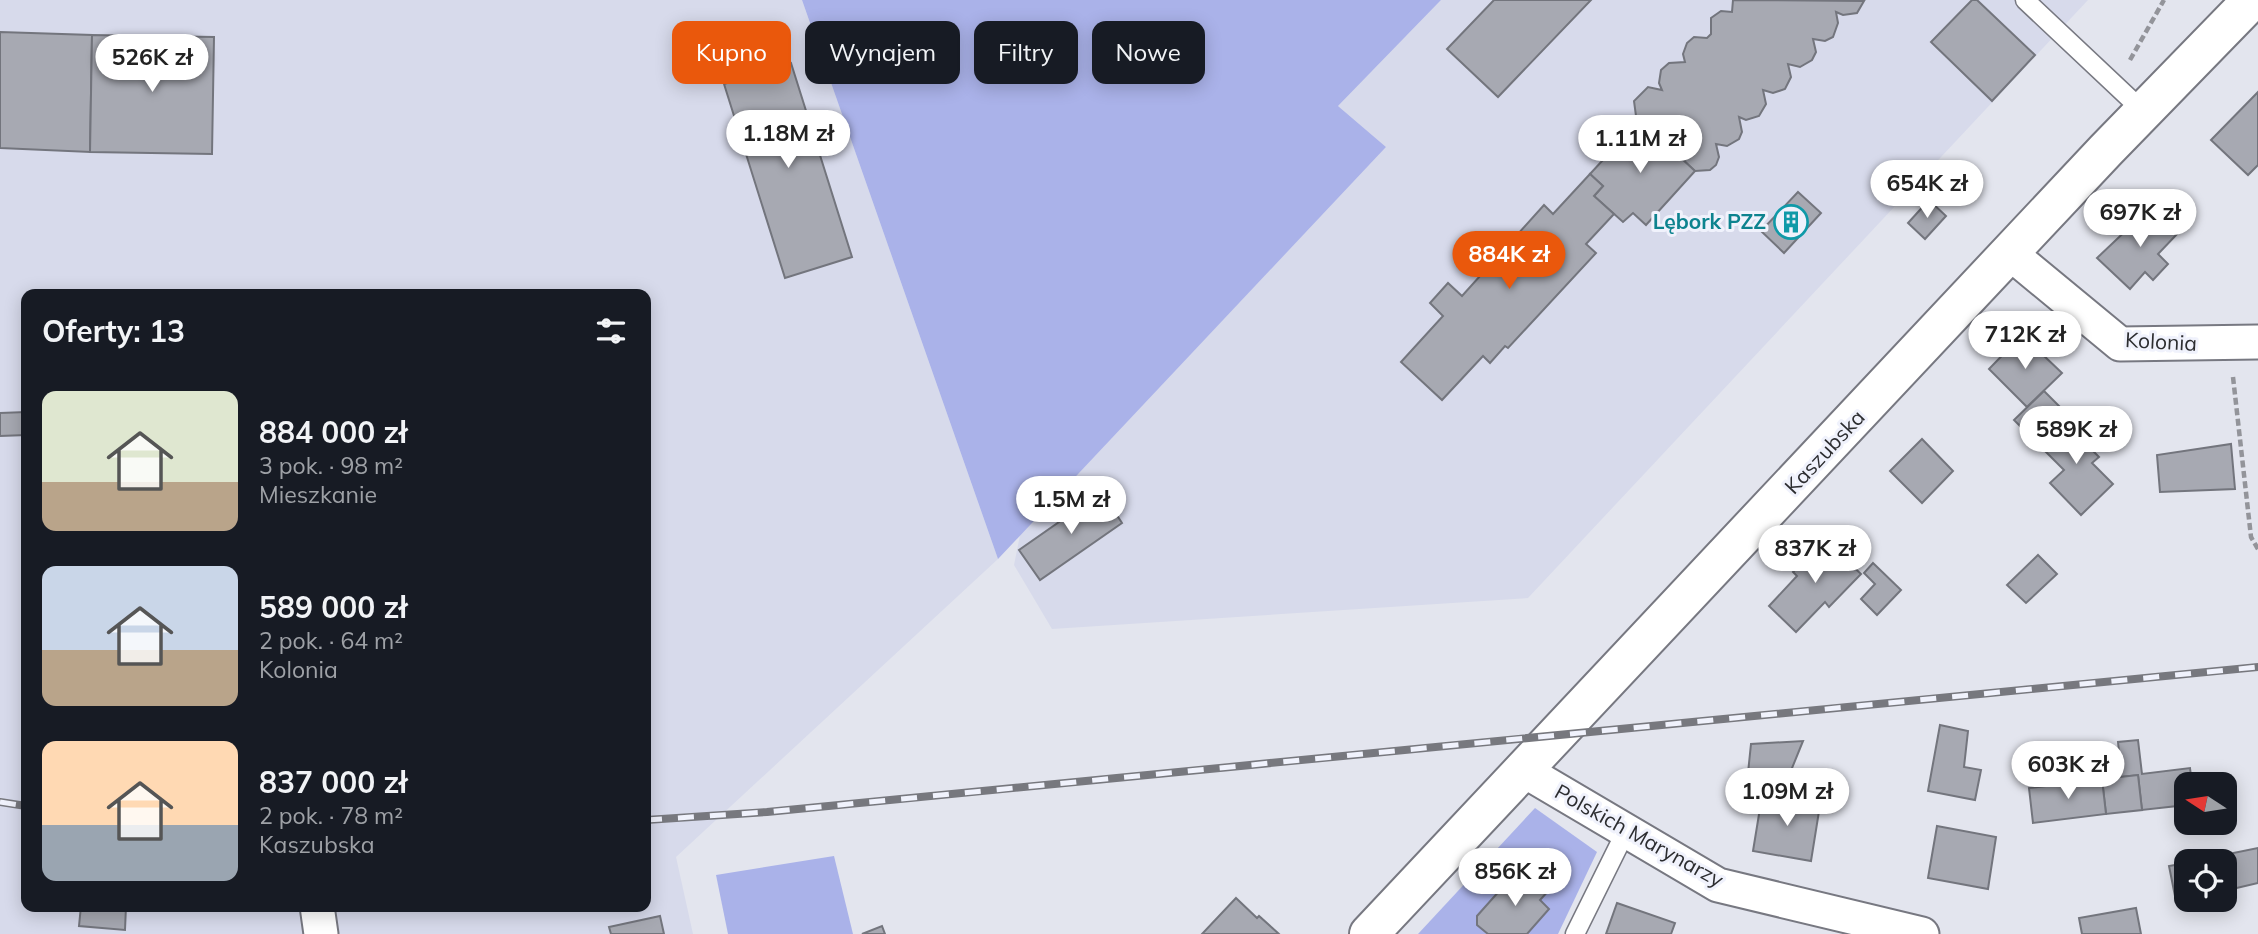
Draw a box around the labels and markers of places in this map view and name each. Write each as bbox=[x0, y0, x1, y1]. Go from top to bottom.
pin: 526K zł bbox=[87, 34, 217, 94]
pin: 1.18M zł bbox=[716, 110, 860, 170]
pin: 1.11M zł bbox=[1568, 116, 1712, 175]
pin: 654K zł bbox=[1862, 160, 1992, 220]
pin: 697K zł bbox=[2075, 190, 2205, 249]
building icon: Lębork PZZ bbox=[1772, 203, 1810, 241]
place label: Lębork PZZ bbox=[1653, 208, 1766, 234]
pin: 884K zł bbox=[1444, 232, 1574, 291]
pin: 712K zł bbox=[1960, 312, 2090, 371]
pin: 589K zł bbox=[2011, 406, 2141, 466]
pin: 1.5M zł bbox=[1006, 476, 1136, 536]
pin: 837K zł bbox=[1750, 526, 1880, 585]
pin: 603K zł bbox=[2003, 742, 2133, 801]
pin: 1.09M zł bbox=[1715, 768, 1859, 828]
pin: 856K zł bbox=[1450, 848, 1580, 908]

